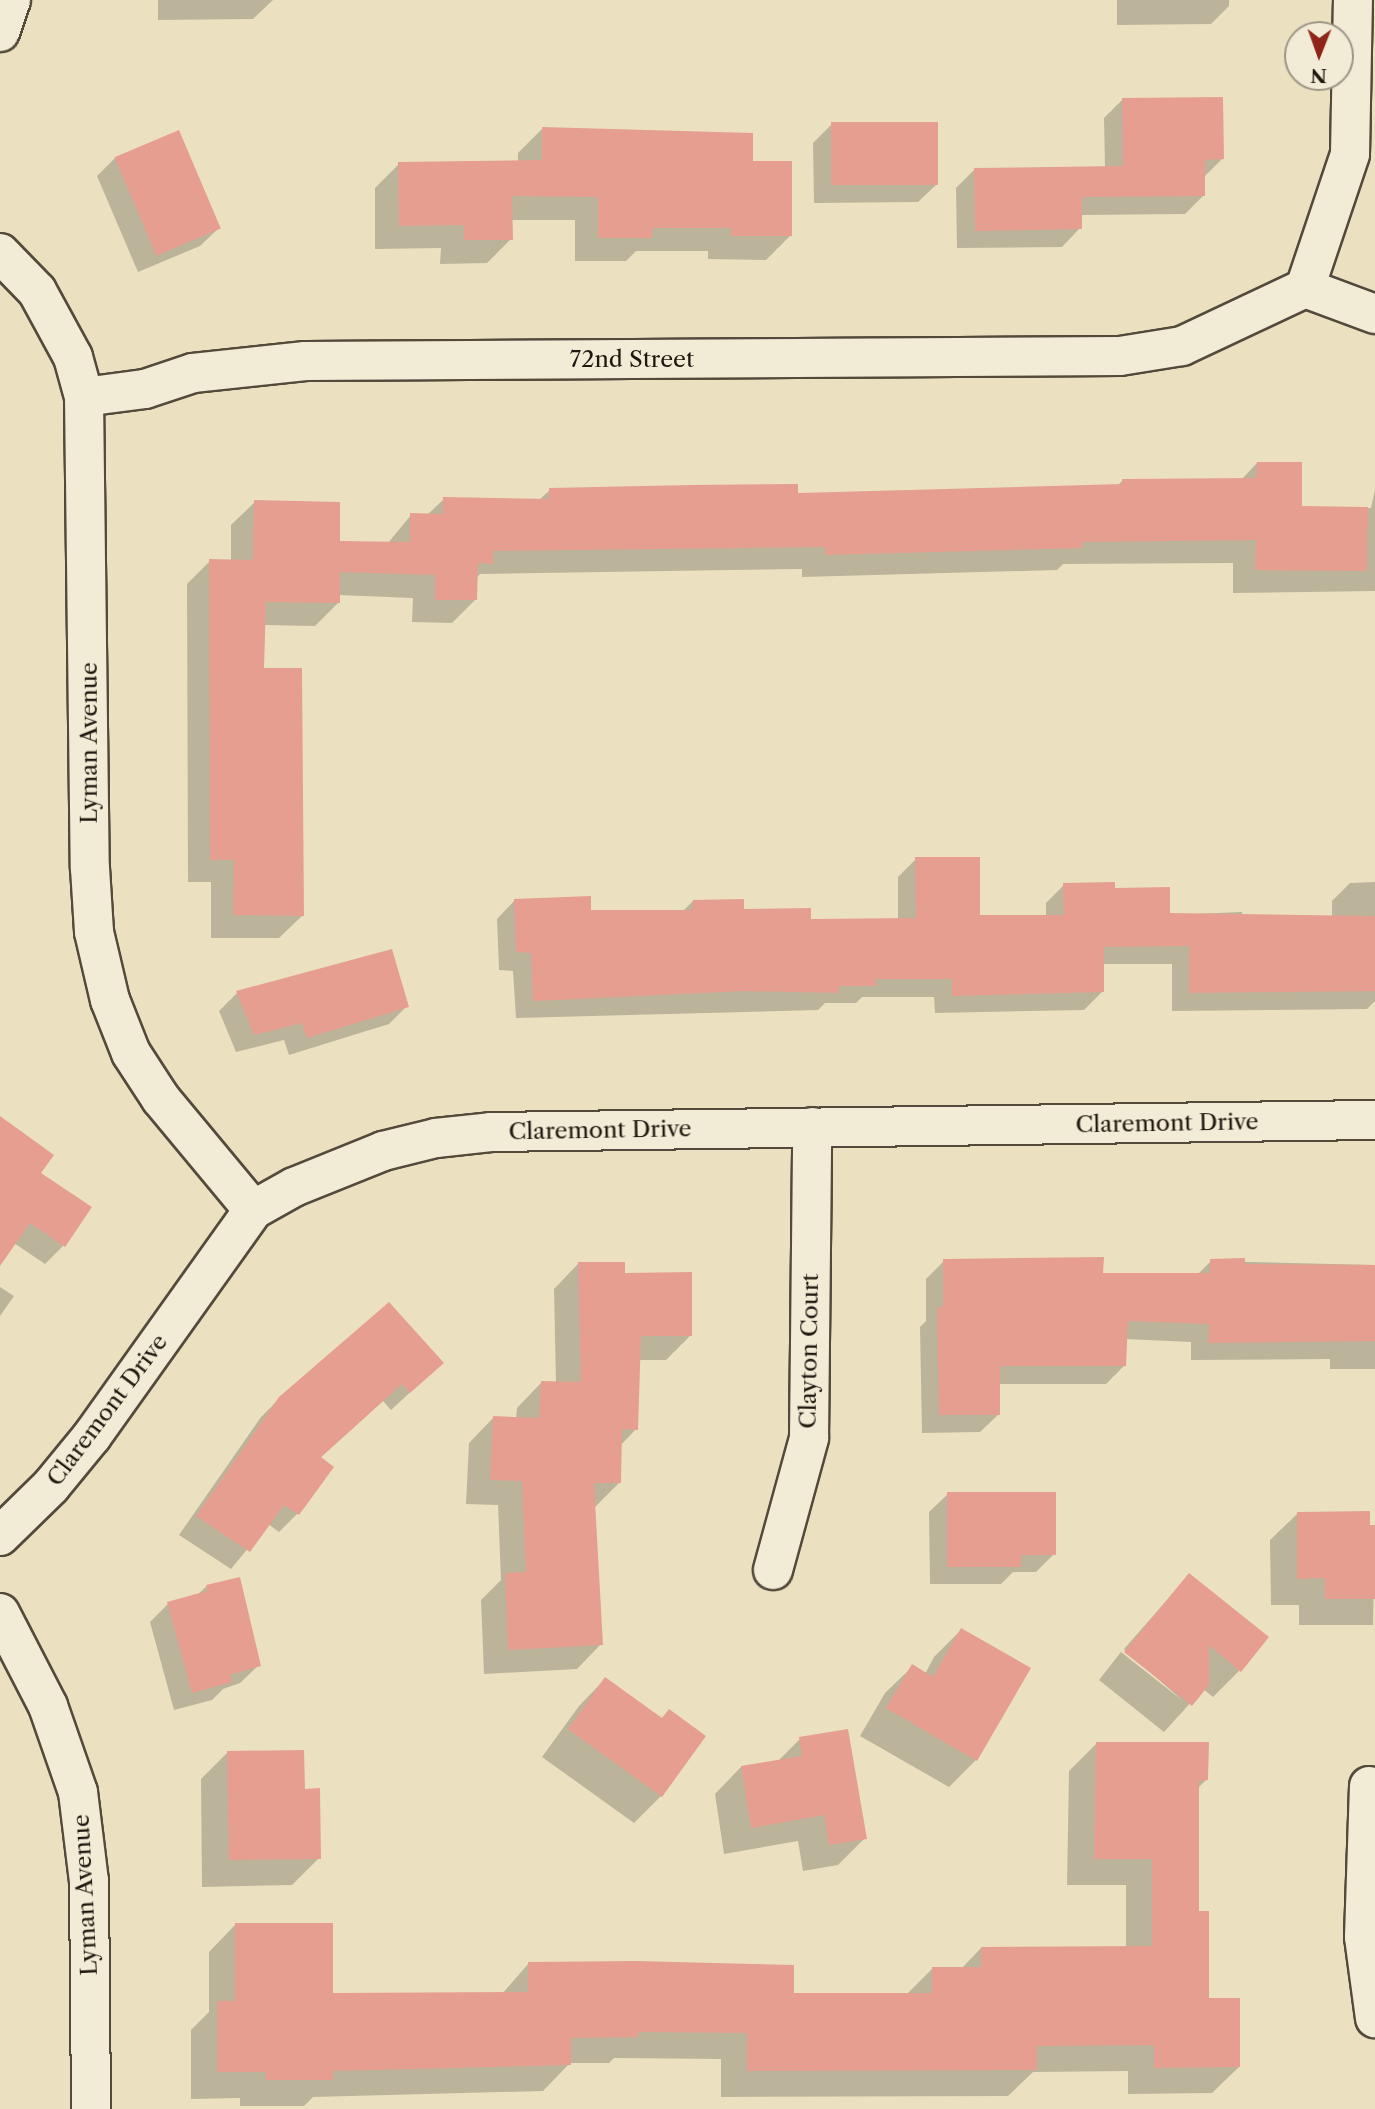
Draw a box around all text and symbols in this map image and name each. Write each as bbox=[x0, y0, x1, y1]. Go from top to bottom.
north arrow bbox=[1284, 21, 1354, 91]
text: N bbox=[1310, 64, 1327, 87]
street label: 72nd Street bbox=[570, 345, 694, 373]
street label: Lyman Avenue bbox=[75, 662, 103, 824]
street label: Claremont Drive bbox=[1075, 1108, 1259, 1138]
street label: Claremont Drive bbox=[508, 1115, 692, 1145]
street label: Clayton Court bbox=[794, 1273, 824, 1429]
street label: Claremont Drive bbox=[41, 1329, 173, 1491]
street label: Lyman Avenue bbox=[67, 1813, 103, 1977]

